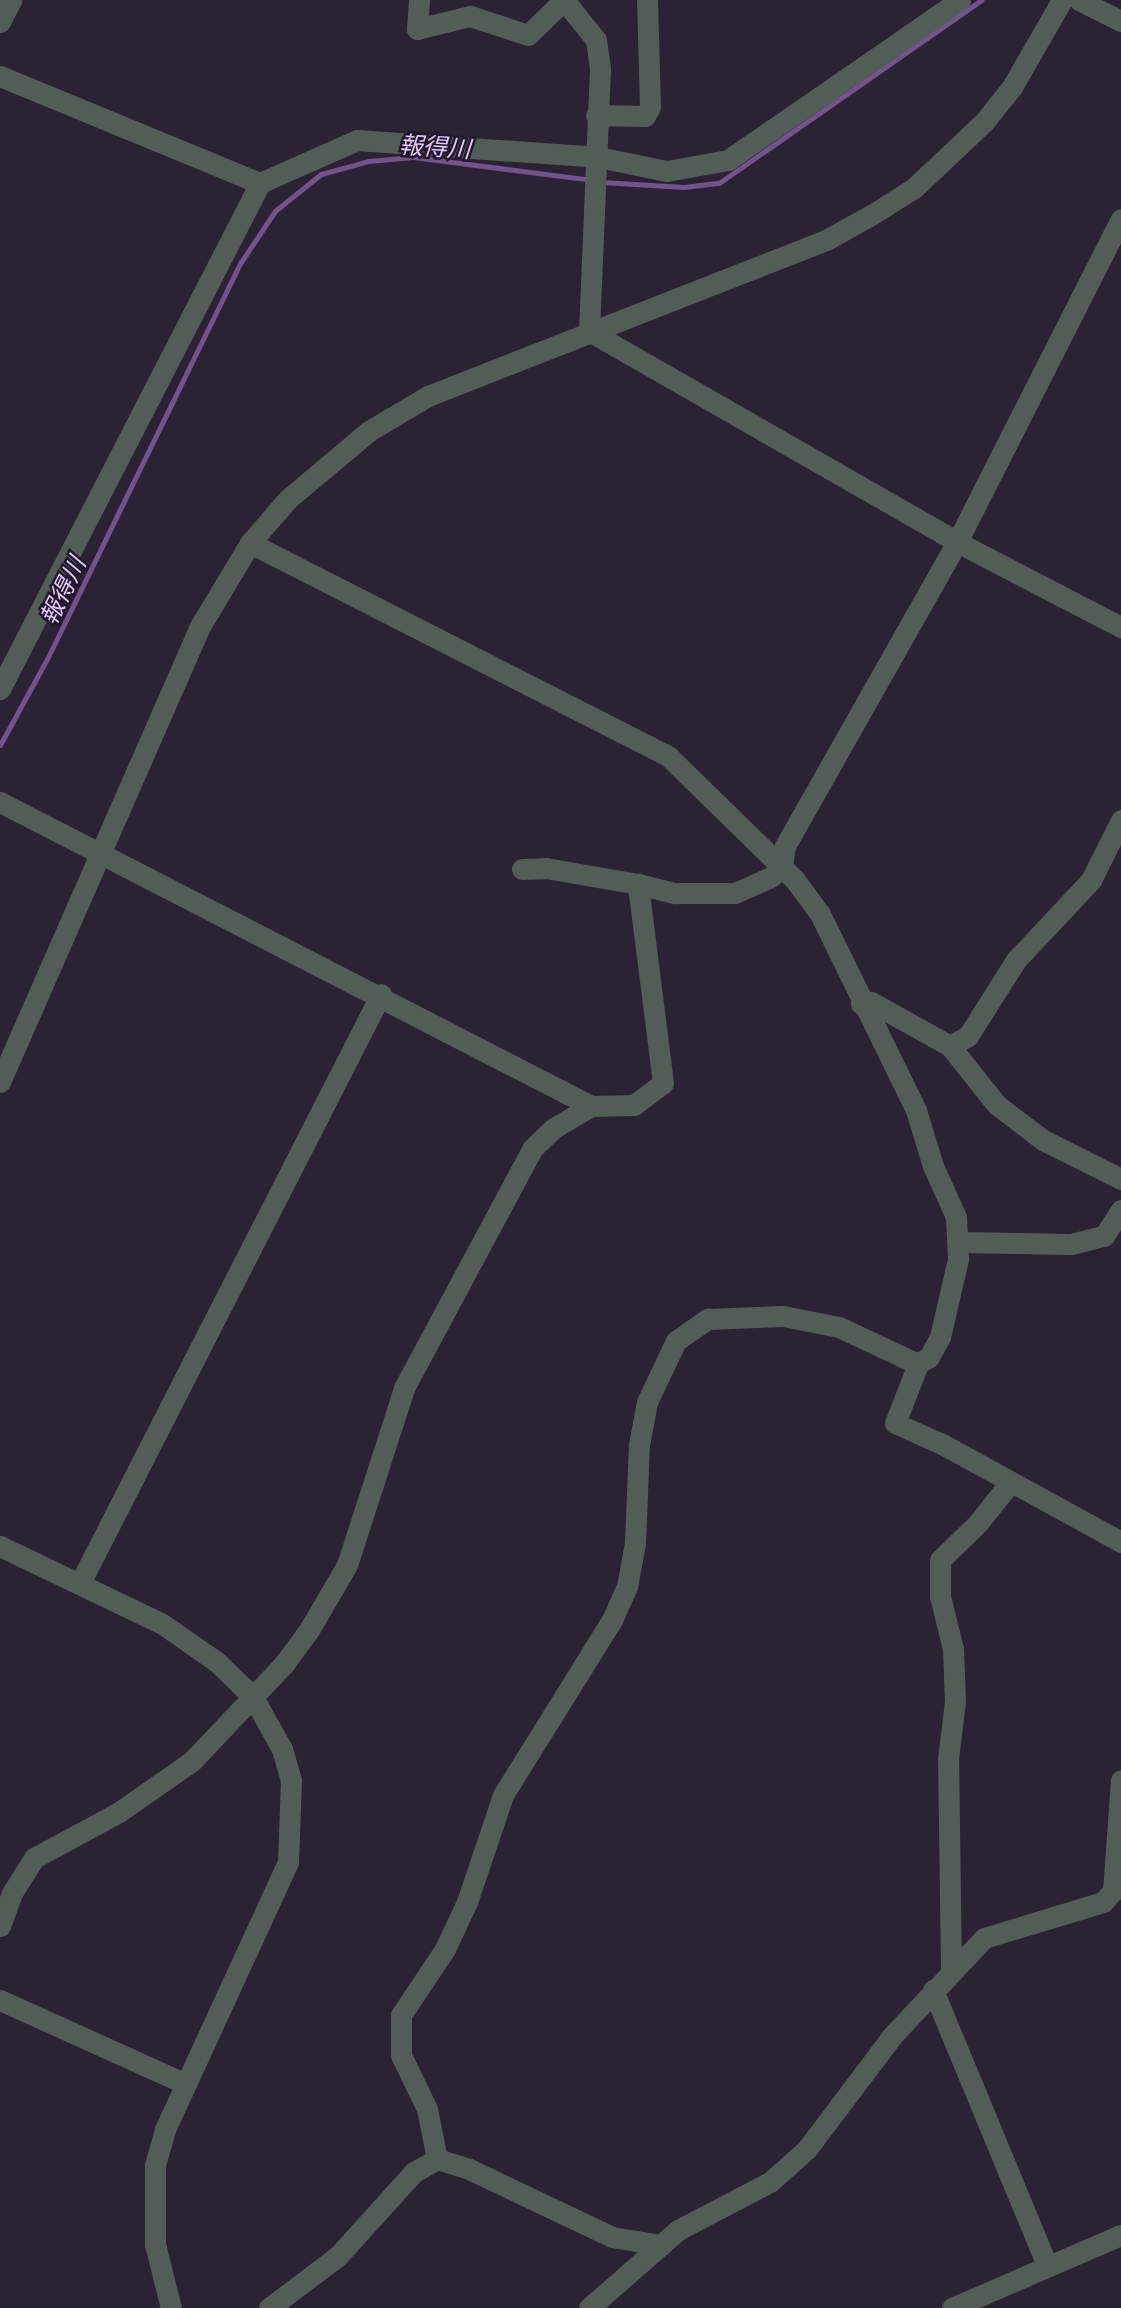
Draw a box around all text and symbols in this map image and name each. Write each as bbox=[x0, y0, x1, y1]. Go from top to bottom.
water label: 報得川 bbox=[398, 128, 472, 162]
water label: 報得川 bbox=[32, 551, 90, 629]

